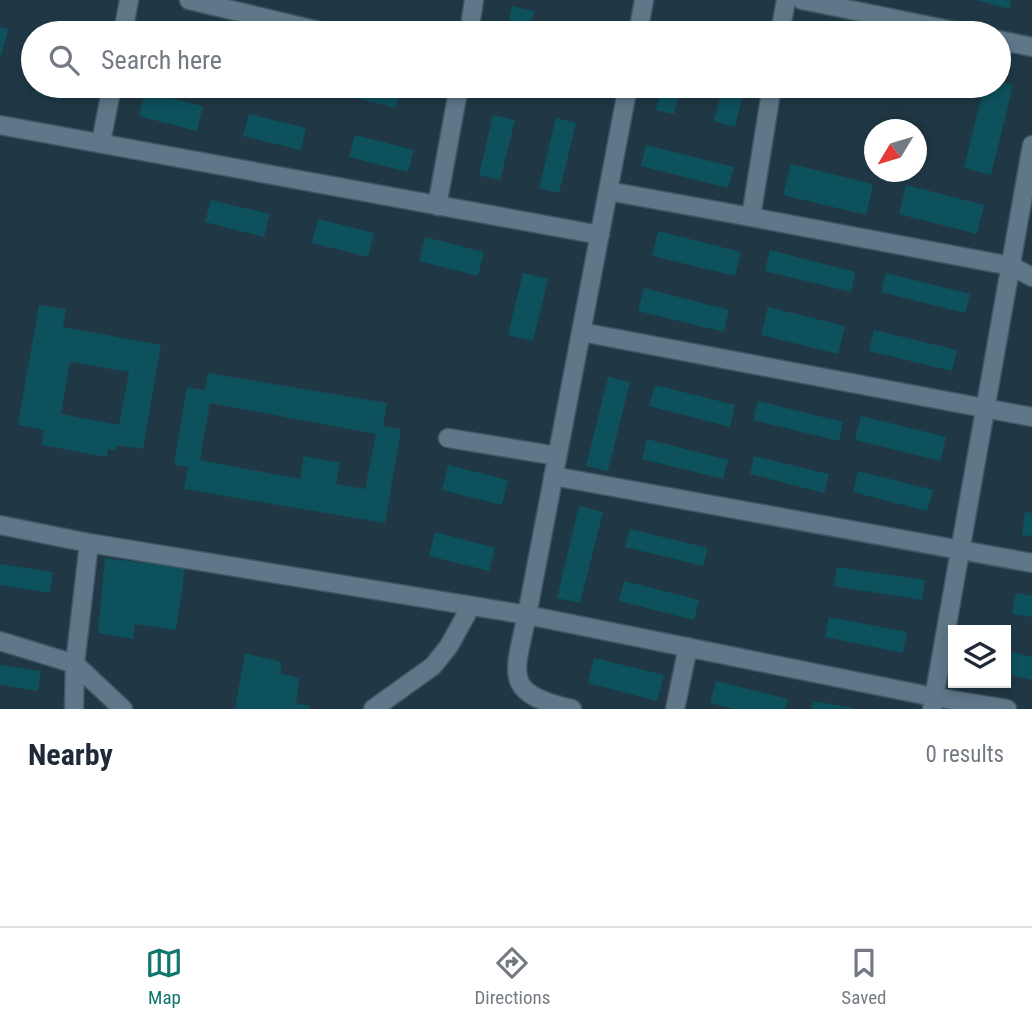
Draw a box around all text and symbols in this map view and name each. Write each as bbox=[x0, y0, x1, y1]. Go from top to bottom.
search box bbox=[21, 21, 1011, 98]
icon: search bbox=[45, 41, 83, 79]
text: Search here bbox=[101, 45, 222, 75]
north arrow bbox=[864, 119, 927, 182]
map controls bbox=[948, 625, 1011, 688]
button: layers bbox=[948, 625, 1011, 688]
text: Nearby bbox=[28, 737, 113, 772]
text: 0 results bbox=[926, 741, 1004, 768]
tab: Map bbox=[145, 944, 183, 1009]
tab: Directions bbox=[474, 944, 550, 1009]
tab: Saved bbox=[841, 944, 887, 1009]

